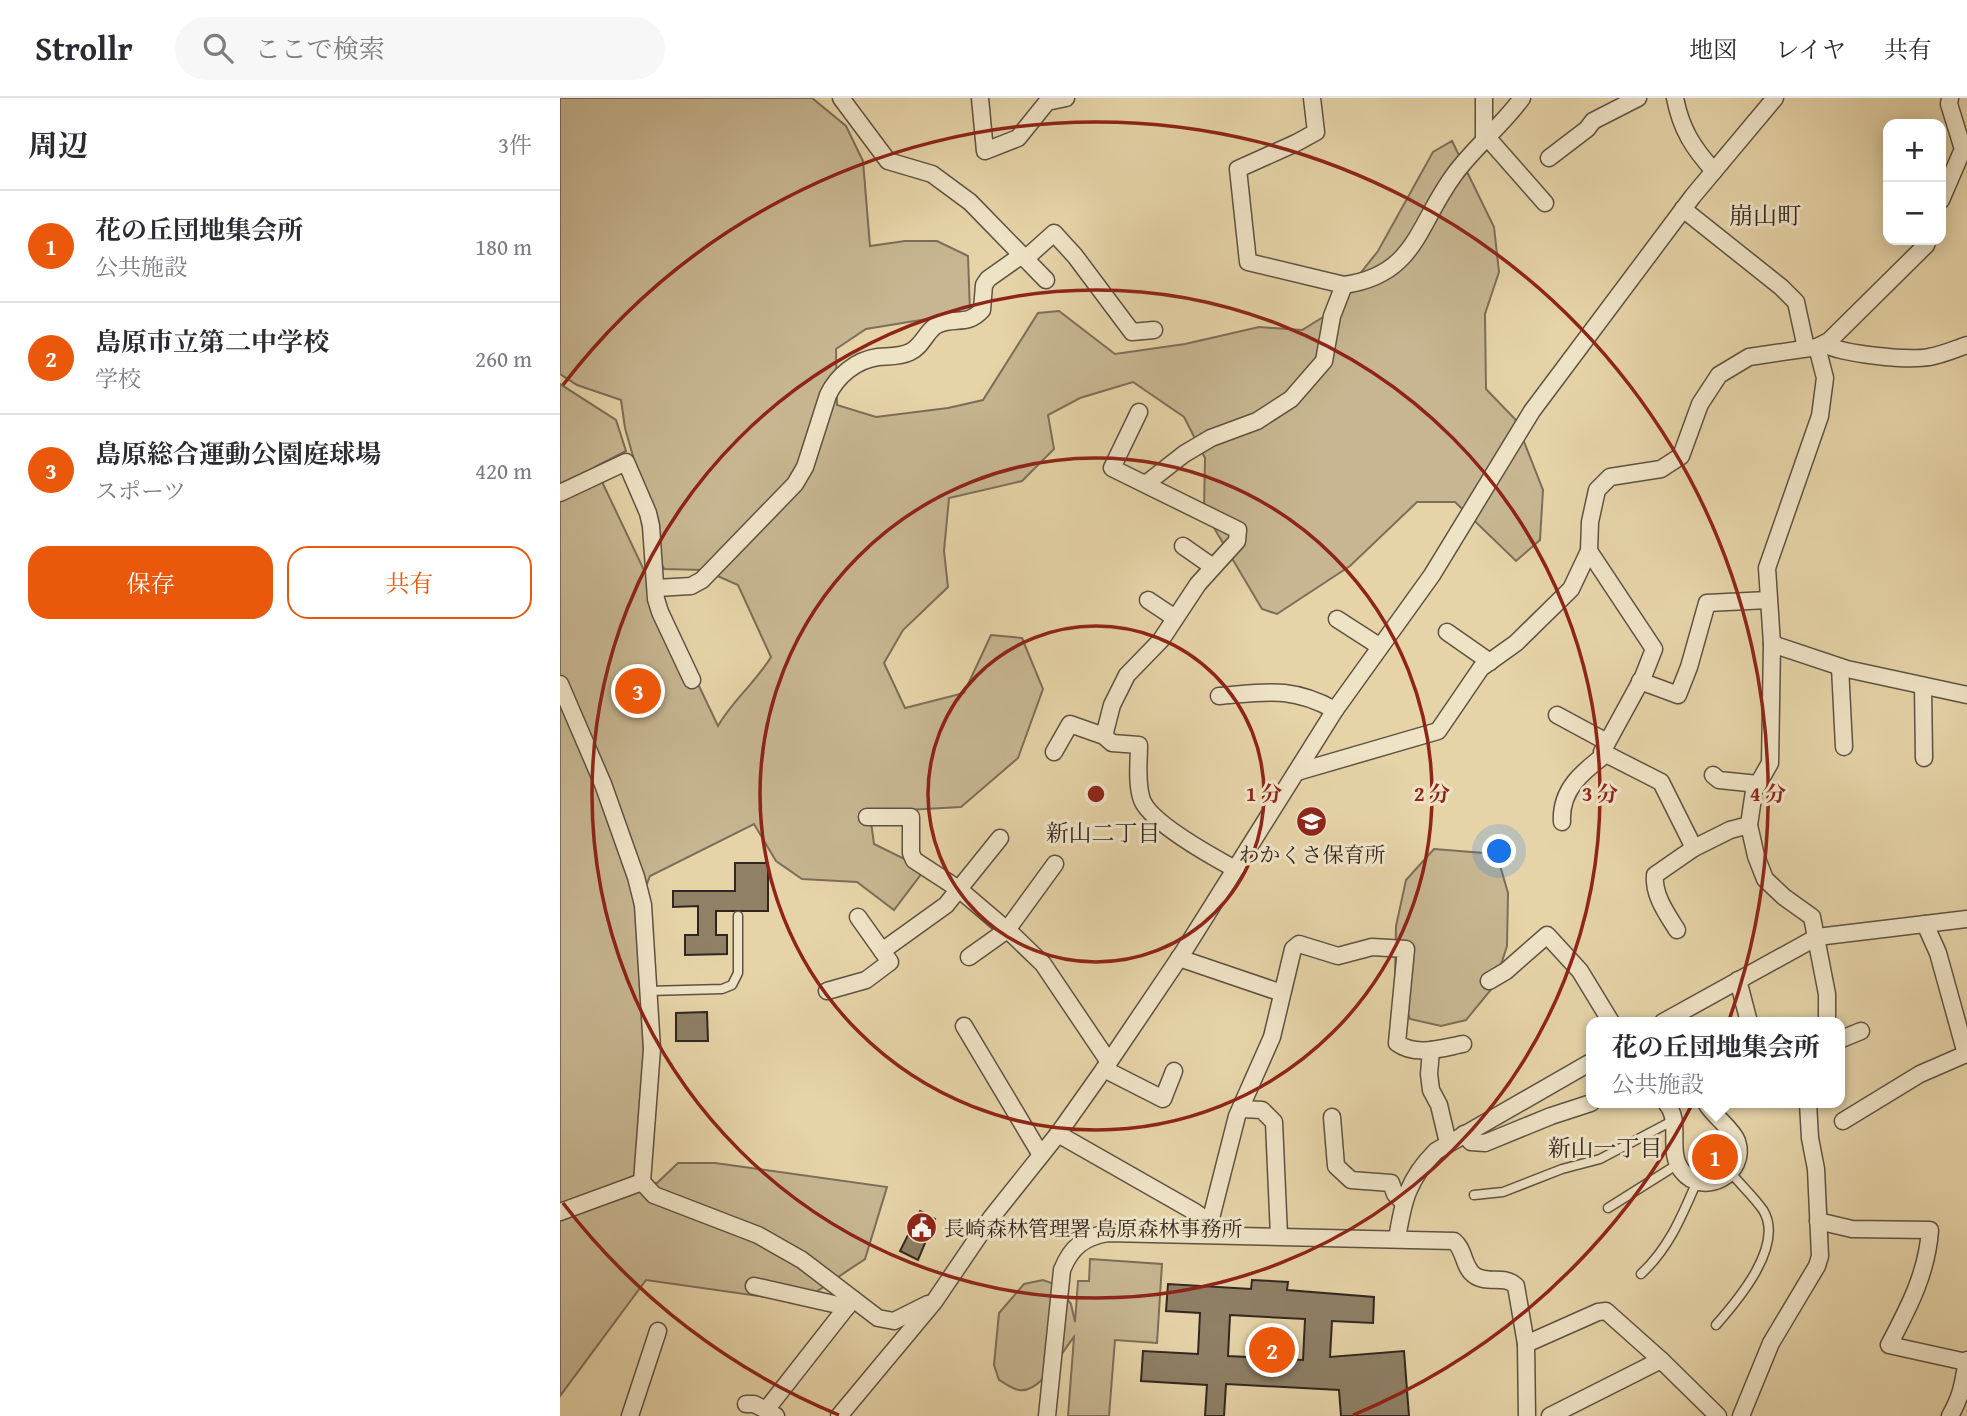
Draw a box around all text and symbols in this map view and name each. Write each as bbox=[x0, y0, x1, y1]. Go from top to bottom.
search box bbox=[175, 17, 665, 80]
text: Strollr bbox=[35, 24, 133, 72]
icon: search bbox=[199, 29, 237, 67]
text: ここで検索 bbox=[255, 29, 385, 68]
text: 地図 bbox=[1689, 32, 1737, 67]
text: レイヤ bbox=[1775, 32, 1846, 67]
text: 共有 bbox=[1884, 32, 1932, 67]
map controls bbox=[1883, 119, 1946, 245]
button: + bbox=[1883, 119, 1946, 182]
text: 周辺 bbox=[28, 123, 88, 167]
text: 3件 bbox=[498, 128, 532, 161]
button: − bbox=[1883, 182, 1946, 245]
district label: 崩山町 bbox=[1729, 198, 1801, 233]
text: 花の丘団地集会所 bbox=[95, 210, 303, 249]
text: 1 bbox=[45, 230, 57, 263]
text: 180 m bbox=[475, 230, 532, 263]
text: 公共施設 bbox=[95, 250, 187, 283]
text: 島原市立第二中学校 bbox=[95, 322, 329, 361]
text: 2 bbox=[45, 342, 57, 375]
text: 260 m bbox=[475, 342, 532, 375]
text: 学校 bbox=[95, 362, 141, 395]
text: 島原総合運動公園庭球場 bbox=[95, 434, 381, 473]
text: 3 bbox=[45, 454, 57, 487]
text: 420 m bbox=[475, 454, 532, 487]
text: スポーツ bbox=[95, 474, 186, 507]
button: 保存 bbox=[28, 546, 273, 619]
button: 共有 bbox=[287, 546, 532, 619]
pin: 3 bbox=[615, 665, 661, 717]
text: 1 分 bbox=[1246, 778, 1282, 809]
text: 2 分 bbox=[1414, 778, 1450, 809]
text: 3 分 bbox=[1582, 778, 1618, 809]
text: 4 分 bbox=[1750, 778, 1786, 809]
centre of rings bbox=[1084, 782, 1108, 806]
school or university icon: わかくさ保育所 bbox=[1295, 805, 1329, 839]
district label: 新山二丁目 bbox=[1046, 816, 1161, 849]
your location bbox=[1482, 834, 1516, 868]
place label: わかくさ保育所 bbox=[1239, 839, 1386, 870]
popup bbox=[1586, 1017, 1845, 1108]
text: 花の丘団地集会所 bbox=[1611, 1027, 1820, 1066]
text: 公共施設 bbox=[1611, 1067, 1703, 1100]
district label: 新山一丁目 bbox=[1548, 1131, 1663, 1164]
pin: 1 bbox=[1692, 1131, 1738, 1183]
public building icon: 長崎森林管理署 島原森林事務所 bbox=[904, 1211, 938, 1245]
place label: 長崎森林管理署 島原森林事務所 bbox=[944, 1213, 1243, 1244]
pin: 2 bbox=[1249, 1324, 1295, 1376]

